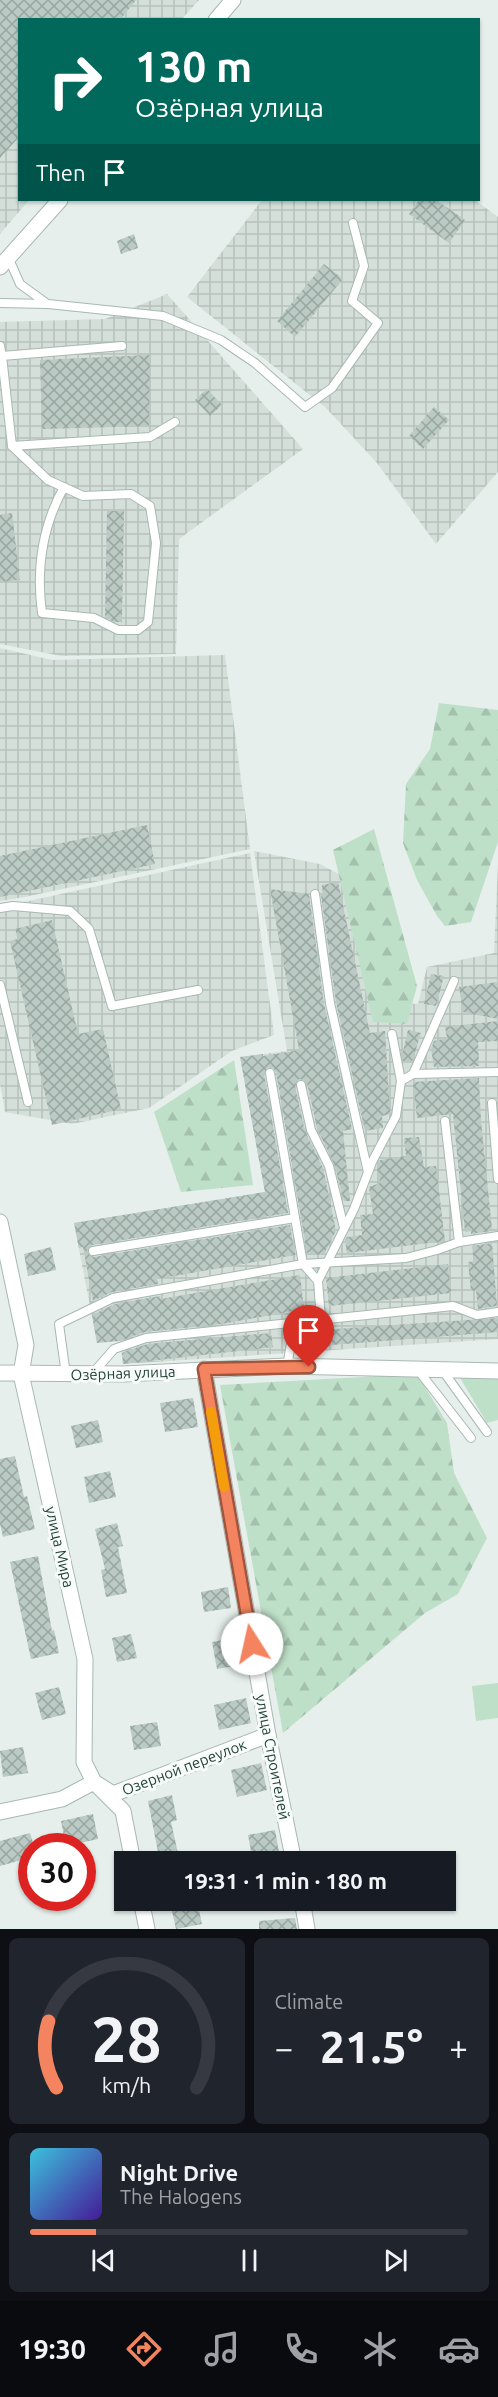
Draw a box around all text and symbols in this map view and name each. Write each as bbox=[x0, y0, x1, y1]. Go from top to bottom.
icon: right bbox=[36, 42, 114, 120]
text: 130 m bbox=[135, 43, 252, 90]
text: Озёрная улица bbox=[135, 92, 324, 122]
icon: arrive bbox=[98, 156, 131, 189]
text: Then bbox=[36, 160, 86, 185]
pin bbox=[283, 1305, 334, 1367]
icon: arrive bbox=[292, 1314, 325, 1347]
street label: Озёрная улица bbox=[70, 1363, 176, 1383]
street label: улица Мира bbox=[42, 1505, 78, 1589]
position arrow bbox=[220, 1612, 284, 1676]
street label: улица Строителей bbox=[253, 1693, 293, 1821]
street label: Озерной переулок bbox=[119, 1735, 249, 1799]
speed limit sign: 30 bbox=[18, 1833, 96, 1911]
text: 19:31 · 1 min · 180 m bbox=[183, 1868, 387, 1893]
text: Climate bbox=[275, 1990, 343, 2013]
text: 28 bbox=[92, 2004, 162, 2074]
text: 21.5° bbox=[320, 2021, 423, 2072]
text: − bbox=[275, 2029, 293, 2066]
text: + bbox=[449, 2029, 468, 2066]
text: km/h bbox=[102, 2073, 151, 2097]
text: Night Drive bbox=[120, 2160, 238, 2185]
text: The Halogens bbox=[120, 2185, 242, 2208]
icon: previous bbox=[87, 2244, 120, 2277]
icon: pause bbox=[233, 2244, 266, 2277]
icon: next bbox=[379, 2244, 412, 2277]
icon: directions bbox=[123, 2328, 165, 2370]
icon: music bbox=[201, 2328, 243, 2370]
icon: phone bbox=[280, 2328, 322, 2370]
icon: climate bbox=[359, 2328, 401, 2370]
icon: car bbox=[438, 2328, 480, 2370]
text: 19:30 bbox=[18, 2334, 86, 2364]

